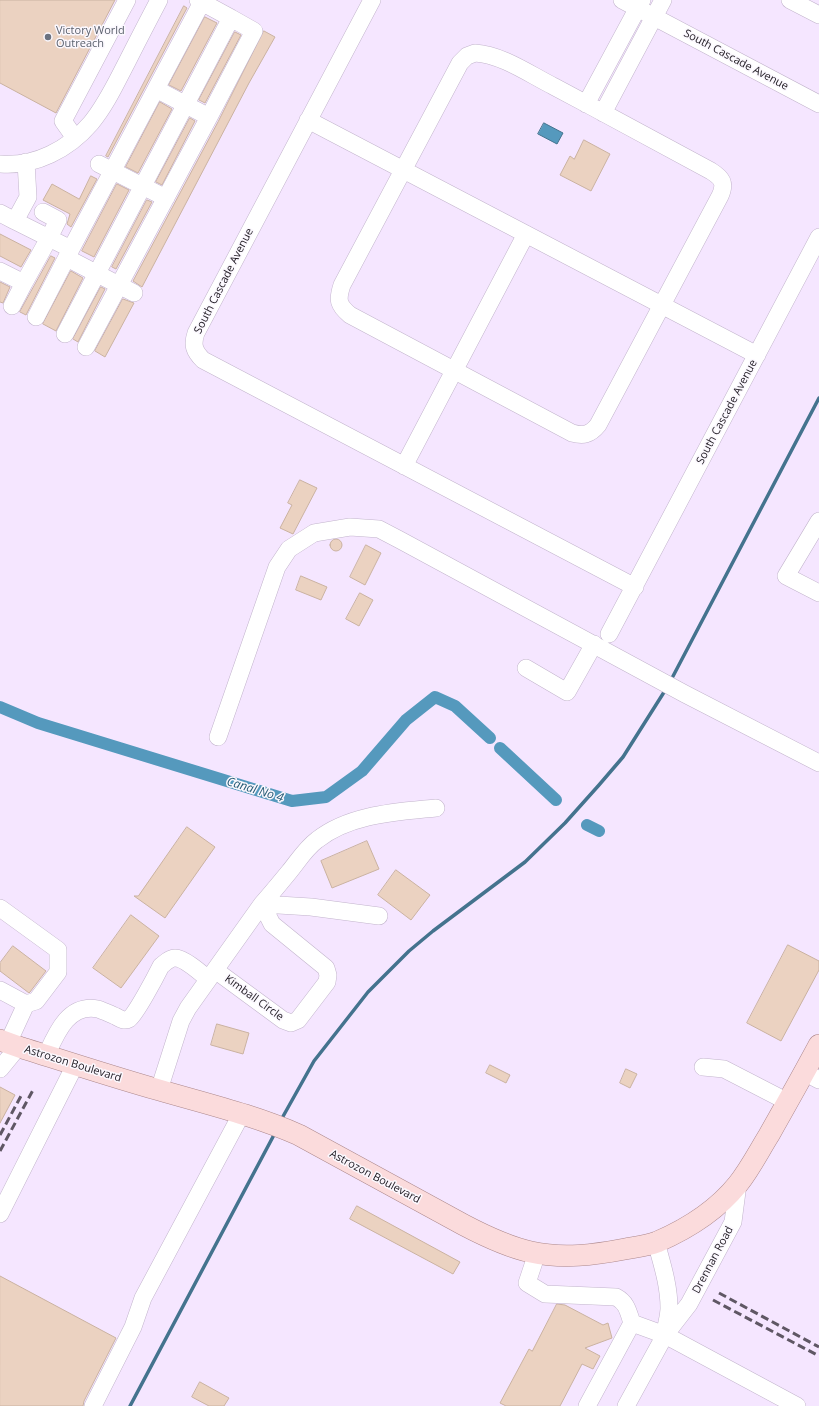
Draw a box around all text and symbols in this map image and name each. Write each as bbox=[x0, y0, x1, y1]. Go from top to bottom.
place label: Victory World Outreach bbox=[56, 24, 125, 50]
street label: South Cascade Avenue bbox=[681, 27, 791, 93]
marker: Victory World Outreach bbox=[43, 32, 53, 42]
street label: South Cascade Avenue bbox=[192, 226, 256, 336]
street label: South Cascade Avenue bbox=[694, 357, 760, 467]
water label: Canal No 4 bbox=[225, 775, 285, 805]
street label: Kimball Circle bbox=[222, 972, 286, 1024]
street label: Astrozon Boulevard bbox=[23, 1043, 123, 1085]
street label: Astrozon Boulevard bbox=[327, 1147, 423, 1207]
street label: Drennan Road bbox=[690, 1224, 736, 1296]

